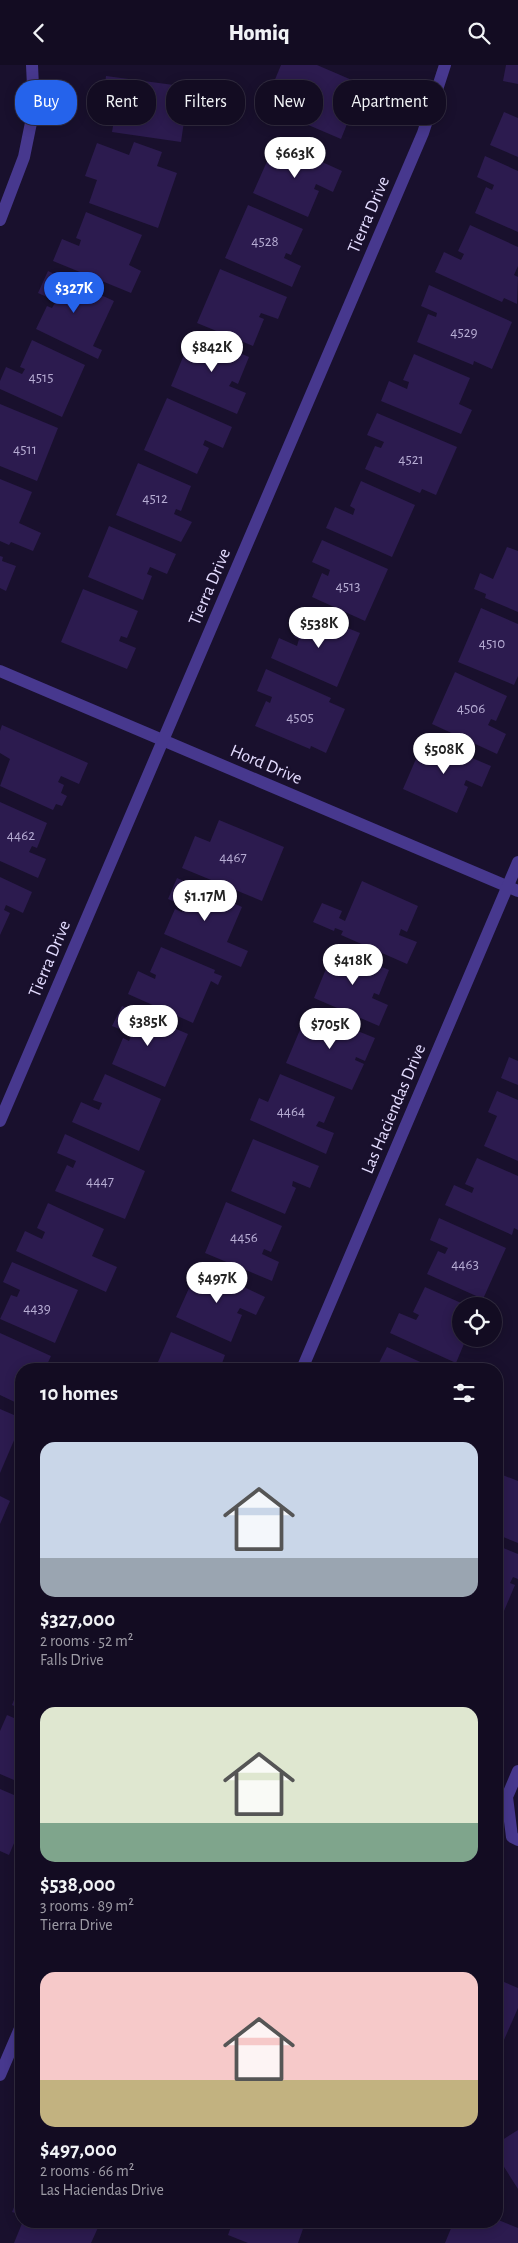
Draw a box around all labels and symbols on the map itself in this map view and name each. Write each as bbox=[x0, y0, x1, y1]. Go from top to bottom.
pin: $663K bbox=[260, 137, 330, 179]
street label: Tierra Drive bbox=[345, 174, 393, 256]
house number: 4528 bbox=[251, 234, 279, 249]
pin: $327K bbox=[39, 271, 109, 314]
house number: 4529 bbox=[450, 325, 478, 340]
pin: $842K bbox=[177, 331, 247, 373]
house number: 4515 bbox=[29, 370, 53, 385]
house number: 4511 bbox=[13, 442, 37, 457]
house number: 4521 bbox=[398, 452, 424, 467]
house number: 4512 bbox=[142, 491, 168, 506]
street label: Tierra Drive bbox=[186, 546, 234, 628]
house number: 4513 bbox=[336, 579, 360, 594]
pin: $538K bbox=[284, 607, 354, 649]
house number: 4510 bbox=[479, 636, 505, 651]
house number: 4506 bbox=[457, 701, 485, 716]
house number: 4505 bbox=[286, 710, 314, 725]
pin: $508K bbox=[409, 733, 479, 775]
street label: Hord Drive bbox=[227, 742, 305, 788]
house number: 4462 bbox=[7, 828, 35, 843]
house number: 4467 bbox=[219, 850, 247, 865]
pin: $1.17M bbox=[164, 879, 246, 922]
street label: Tierra Drive bbox=[26, 918, 74, 1000]
pin: $418K bbox=[318, 943, 388, 986]
pin: $385K bbox=[113, 1005, 183, 1047]
pin: $705K bbox=[295, 1007, 365, 1050]
street label: Las Haciendas Drive bbox=[359, 1041, 429, 1177]
house number: 4464 bbox=[277, 1104, 305, 1119]
house number: 4447 bbox=[86, 1174, 114, 1189]
house number: 4456 bbox=[230, 1230, 258, 1245]
house number: 4463 bbox=[451, 1257, 479, 1272]
pin: $497K bbox=[182, 1261, 252, 1304]
house number: 4439 bbox=[23, 1301, 51, 1316]

